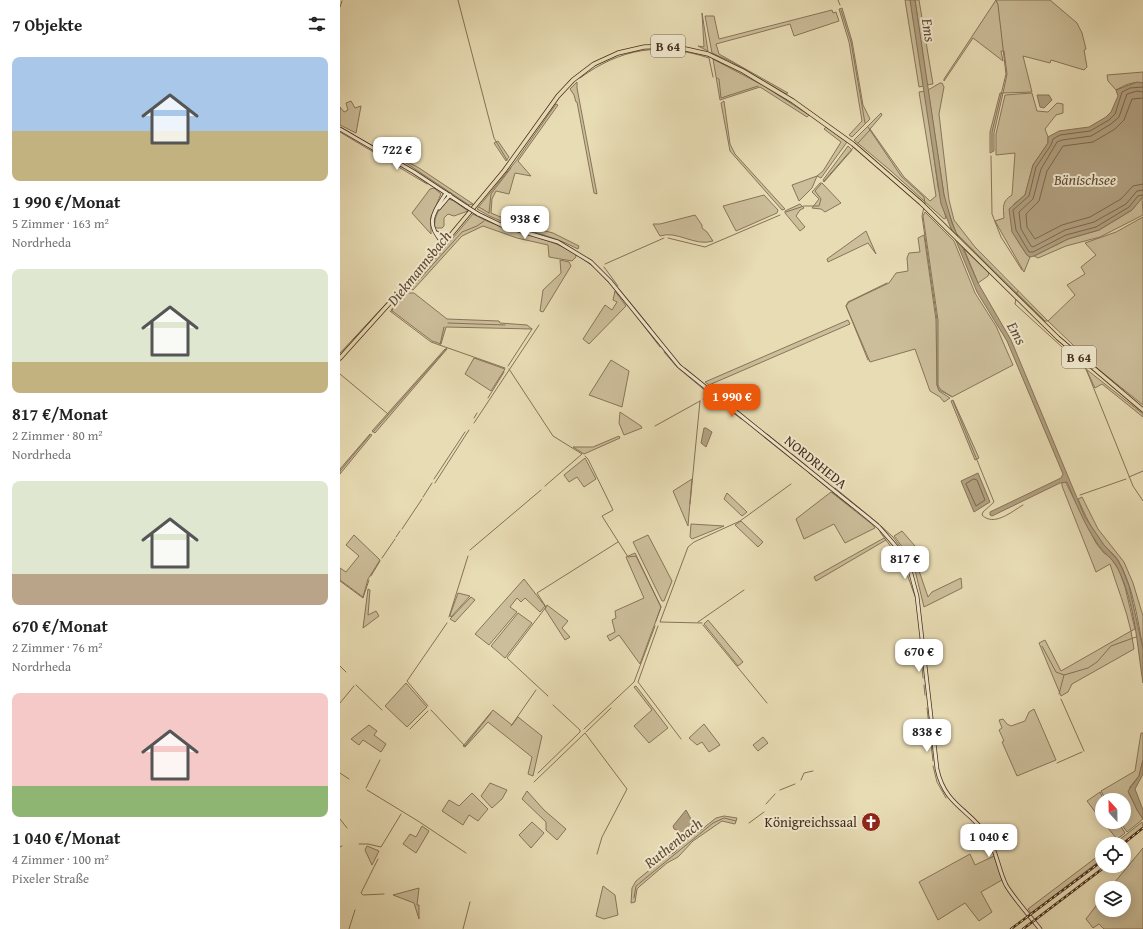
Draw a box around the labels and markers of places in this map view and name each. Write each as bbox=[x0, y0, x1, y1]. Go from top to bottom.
pin: 722 € bbox=[369, 137, 425, 171]
pin: 938 € bbox=[497, 206, 553, 240]
pin: 1 990 € bbox=[695, 384, 769, 418]
pin: 817 € bbox=[877, 546, 933, 580]
pin: 670 € bbox=[891, 639, 947, 673]
pin: 838 € bbox=[899, 719, 955, 753]
church icon: Königreichssaal bbox=[860, 811, 882, 833]
place label: Königreichssaal bbox=[765, 812, 857, 832]
pin: 1 040 € bbox=[952, 824, 1026, 858]

